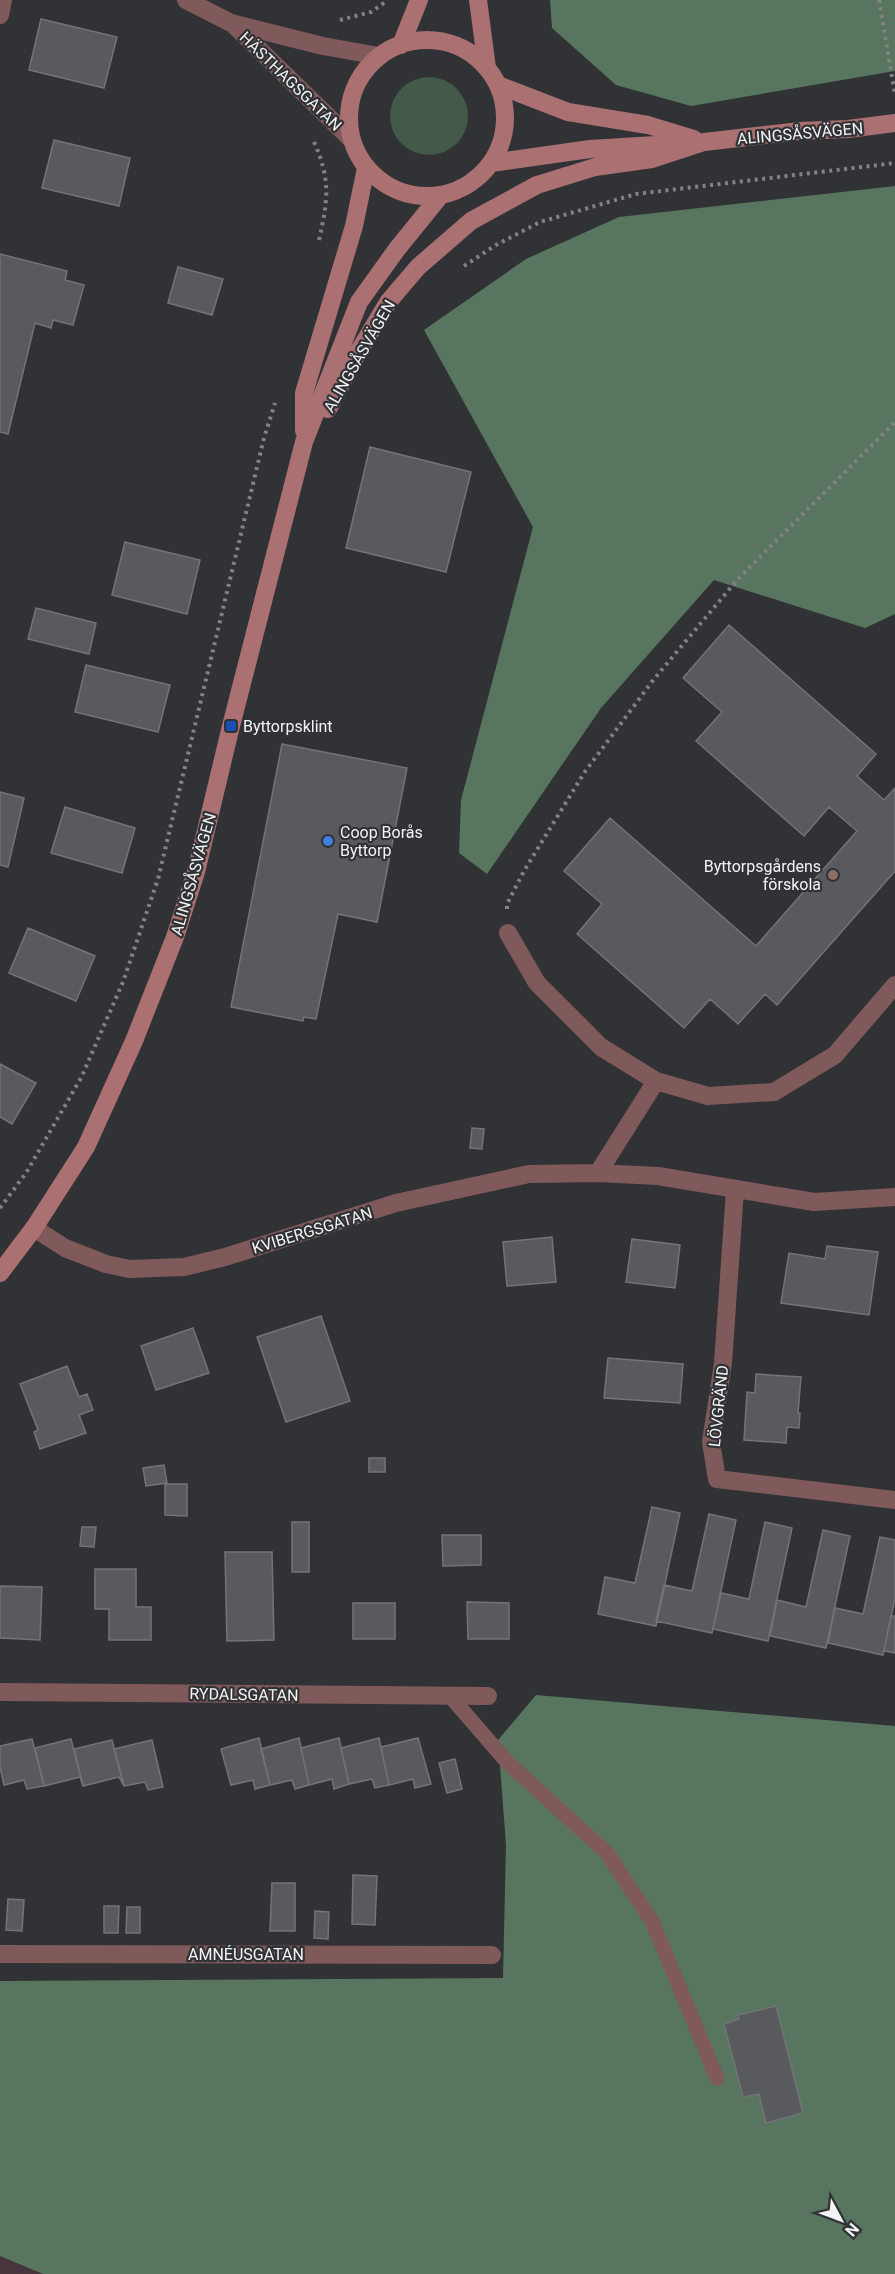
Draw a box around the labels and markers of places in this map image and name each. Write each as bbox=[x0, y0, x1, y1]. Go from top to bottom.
place label: Byttorpsklint bbox=[243, 717, 333, 736]
marker: Byttorpsklint bbox=[224, 719, 238, 733]
place label: Coop Borås Byttorp bbox=[340, 823, 423, 860]
marker: Coop Borås Byttorp bbox=[321, 834, 335, 848]
place label: Byttorpsgårdens förskola bbox=[704, 857, 821, 894]
marker: Byttorpsgårdens förskola bbox=[826, 868, 840, 882]

